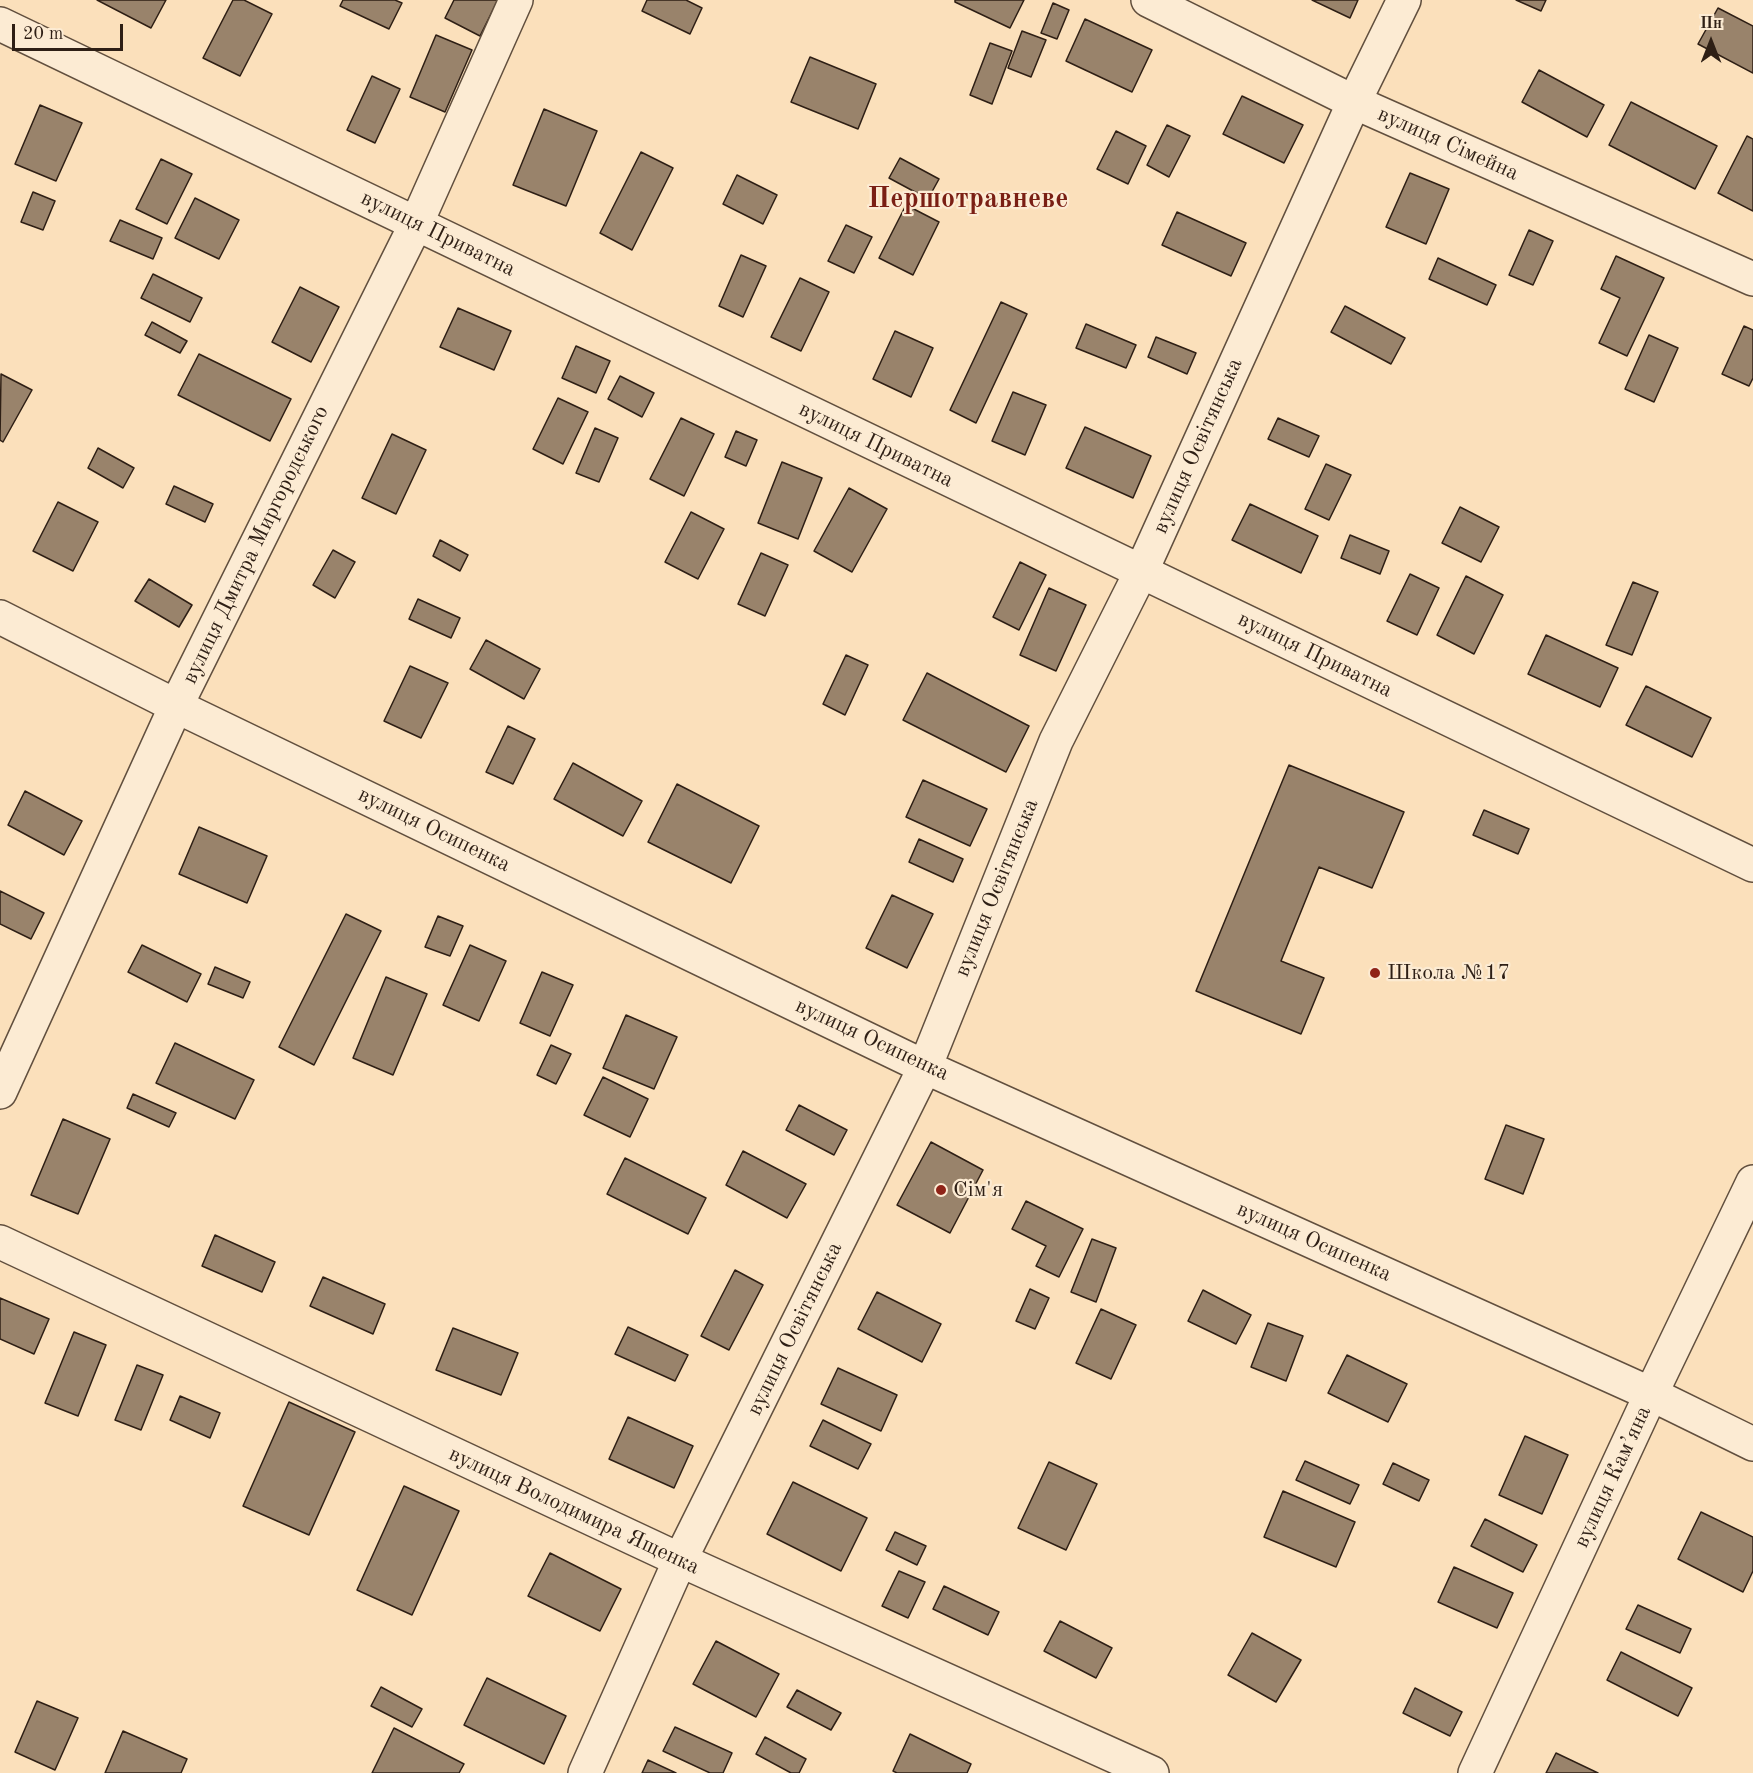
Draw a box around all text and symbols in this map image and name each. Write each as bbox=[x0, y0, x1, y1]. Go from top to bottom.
scale bar bbox=[15, 12, 126, 50]
north arrow bbox=[1681, 12, 1741, 72]
text: Пн bbox=[1700, 16, 1722, 32]
text: 20 m bbox=[23, 25, 63, 43]
street label: вулиця Сімейна bbox=[1373, 101, 1523, 187]
district label: Першотравневе bbox=[868, 183, 1068, 217]
street label: вулиця Приватна bbox=[356, 185, 520, 283]
street label: вулиця Освітянська bbox=[1147, 354, 1249, 538]
street label: вулиця Приватна bbox=[794, 396, 958, 494]
street label: вулиця Дмитра Миргородського bbox=[177, 401, 335, 689]
street label: вулиця Приватна bbox=[1233, 606, 1397, 704]
street label: вулиця Осипенка bbox=[353, 782, 515, 878]
street label: вулиця Освітянська bbox=[949, 795, 1045, 981]
place label: Школа №17 bbox=[1387, 960, 1510, 986]
marker: Школа №17 bbox=[1368, 966, 1382, 980]
street label: вулиця Осипенка bbox=[791, 993, 953, 1087]
place label: Сім'я bbox=[953, 1177, 1003, 1203]
marker: Сім'я bbox=[934, 1183, 948, 1197]
street label: вулиця Осипенка bbox=[1233, 1196, 1395, 1288]
street label: вулиця Освітянська bbox=[742, 1238, 848, 1420]
street label: вулиця Кам’яна bbox=[1569, 1402, 1657, 1552]
street label: вулиця Володимира Ященка bbox=[444, 1441, 704, 1581]

